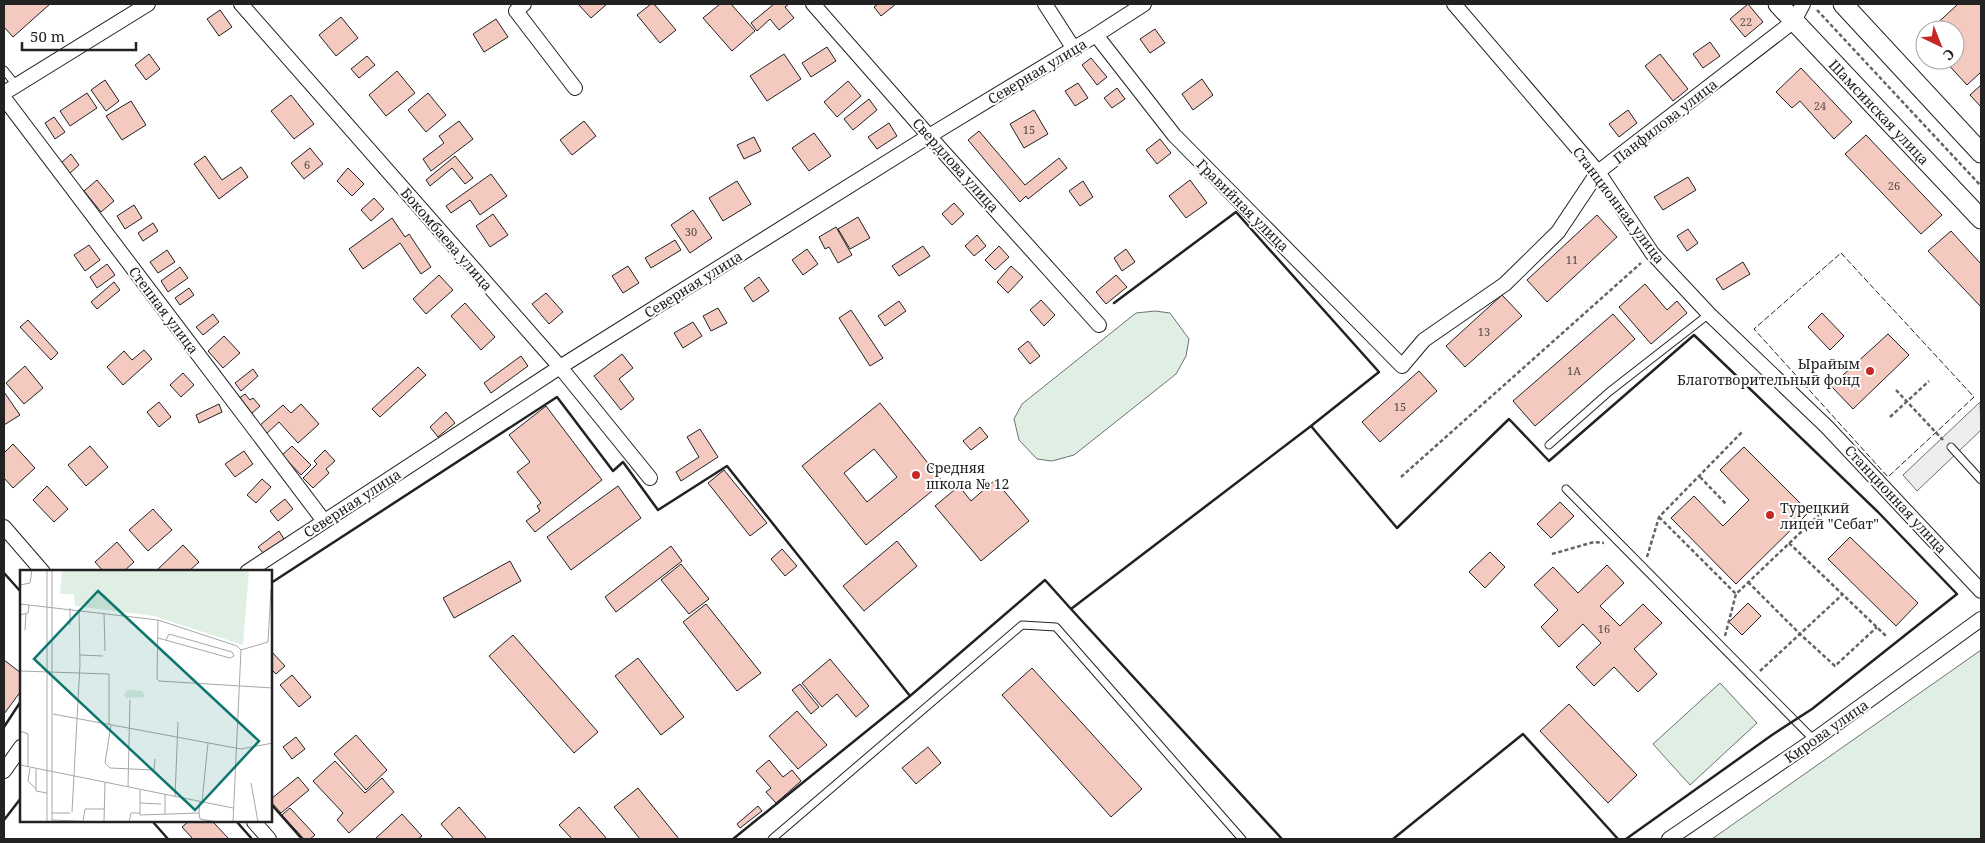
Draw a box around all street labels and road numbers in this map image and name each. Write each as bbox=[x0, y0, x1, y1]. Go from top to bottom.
street label: Северная улица bbox=[984, 34, 1090, 108]
street label: Шамсинская улица bbox=[1825, 55, 1934, 168]
street label: Панфилова улица bbox=[1609, 74, 1721, 168]
street label: Свердлова улица bbox=[909, 114, 1003, 216]
street label: Станционная улица bbox=[1569, 143, 1669, 267]
street label: Гравийная улица bbox=[1193, 155, 1293, 255]
street label: Бокомбаева улица bbox=[397, 183, 497, 295]
street label: Северная улица bbox=[640, 246, 746, 322]
street label: Степная улица bbox=[125, 262, 203, 358]
street label: Станционная улица bbox=[1841, 441, 1951, 557]
street label: Северная улица bbox=[300, 464, 404, 542]
street label: Кирова улица bbox=[1780, 695, 1872, 767]

